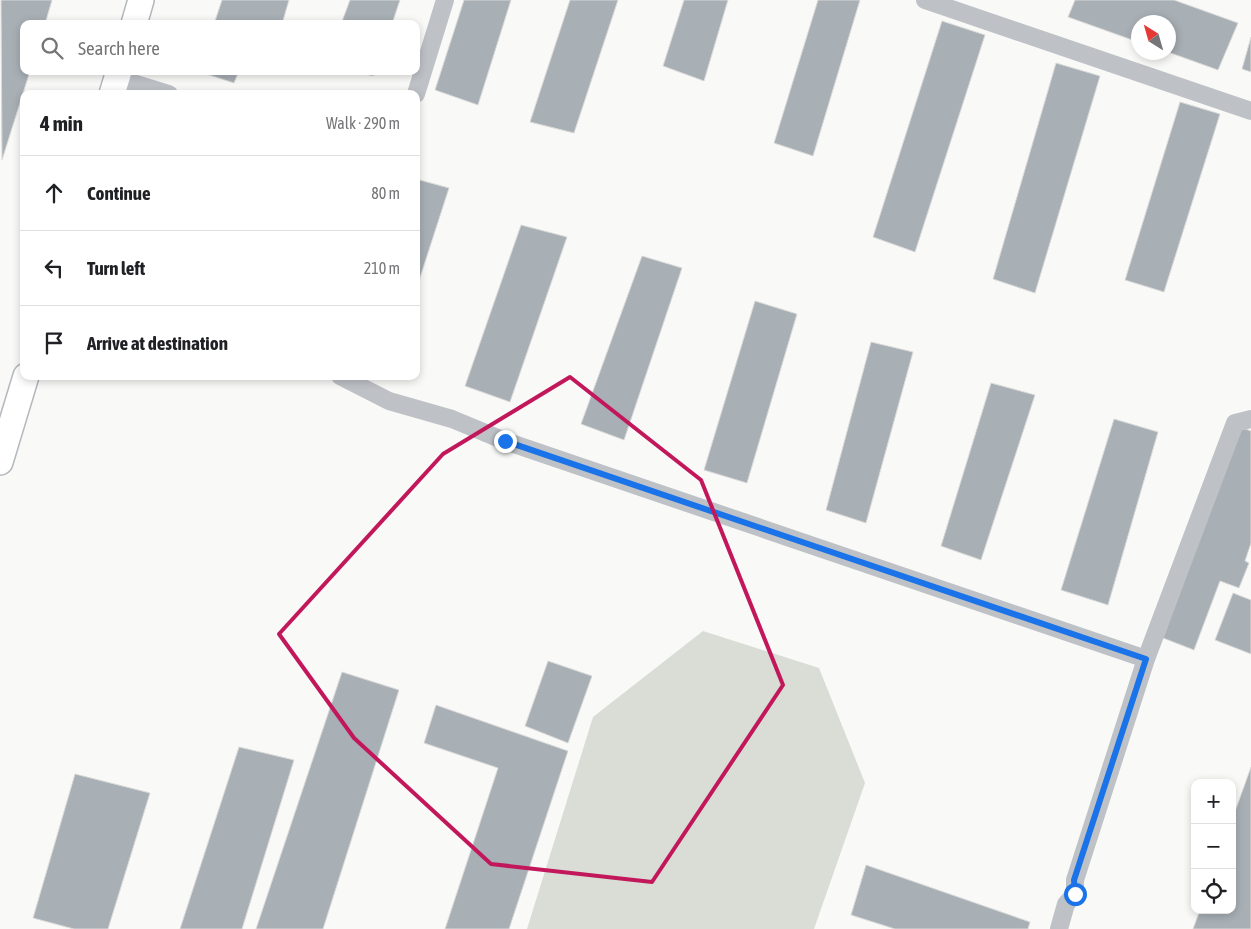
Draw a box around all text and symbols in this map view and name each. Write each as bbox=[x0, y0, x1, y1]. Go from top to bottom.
north arrow bbox=[1131, 15, 1176, 60]
search box bbox=[20, 20, 420, 75]
icon: search bbox=[38, 34, 66, 62]
text: Search here bbox=[78, 37, 160, 59]
text: 4 min bbox=[40, 111, 83, 135]
text: Walk · 290 m bbox=[326, 114, 400, 132]
icon: ahead bbox=[40, 179, 68, 207]
text: Continue bbox=[87, 182, 151, 204]
text: 80 m bbox=[371, 184, 400, 202]
icon: left bbox=[40, 254, 68, 282]
text: Turn left bbox=[87, 257, 145, 279]
text: 210 m bbox=[364, 259, 400, 277]
icon: arrive bbox=[40, 329, 68, 357]
text: Arrive at destination bbox=[87, 332, 228, 354]
route end bbox=[494, 430, 517, 453]
map controls bbox=[1191, 779, 1236, 914]
button: + bbox=[1191, 779, 1236, 824]
button: − bbox=[1191, 824, 1236, 869]
button: locate bbox=[1191, 869, 1236, 914]
route start bbox=[1064, 883, 1087, 906]

